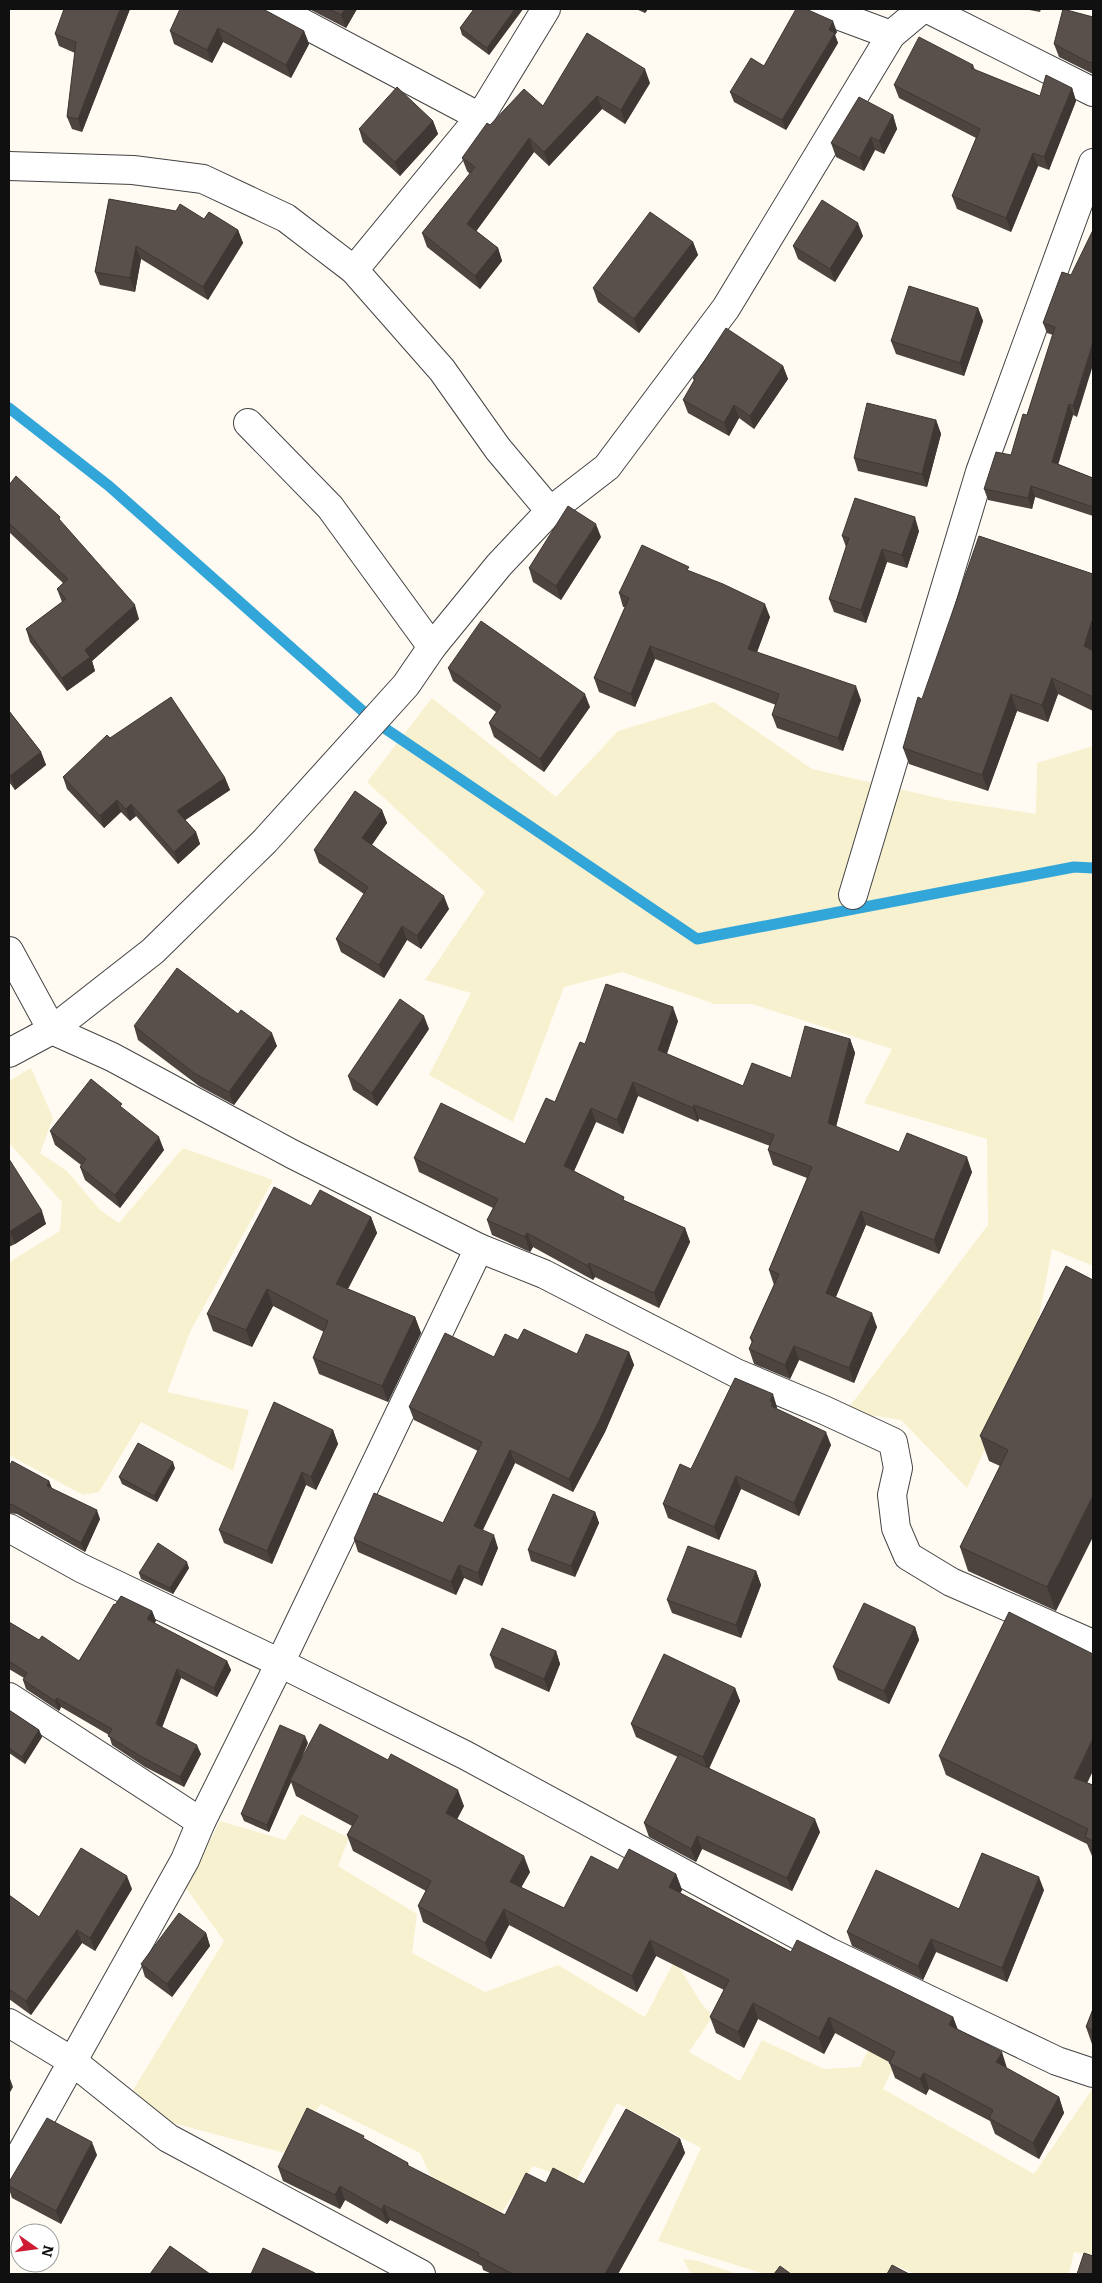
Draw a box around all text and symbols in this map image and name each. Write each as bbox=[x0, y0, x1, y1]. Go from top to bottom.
north arrow bbox=[10, 2223, 60, 2273]
text: N bbox=[37, 2243, 60, 2260]

